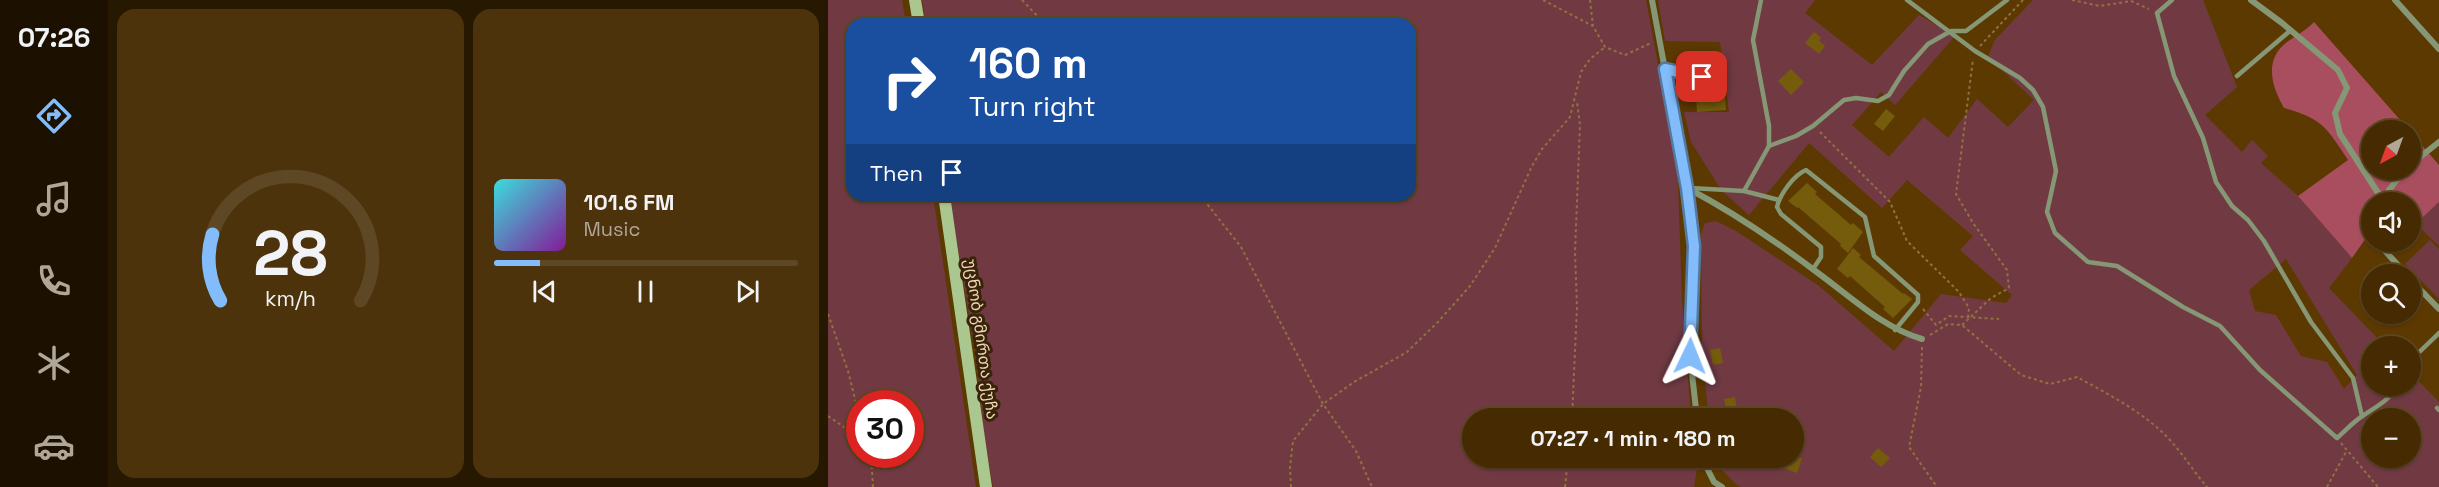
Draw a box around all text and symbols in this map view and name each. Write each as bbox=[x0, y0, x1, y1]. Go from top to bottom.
text: 07:26 bbox=[18, 20, 90, 55]
text: 160 m bbox=[969, 37, 1088, 90]
icon: right bbox=[870, 42, 948, 120]
pin bbox=[1676, 51, 1727, 102]
icon: arrive bbox=[1685, 60, 1718, 93]
text: Turn right bbox=[969, 89, 1096, 124]
icon: directions bbox=[33, 95, 75, 137]
north arrow bbox=[2361, 120, 2421, 180]
map controls bbox=[2361, 120, 2421, 468]
icon: arrive bbox=[935, 156, 968, 189]
text: Then bbox=[870, 159, 923, 187]
icon: music bbox=[33, 178, 75, 220]
text: 101.6 FM bbox=[584, 188, 674, 216]
button: sound bbox=[2361, 192, 2421, 252]
text: 28 bbox=[253, 214, 327, 293]
text: Music bbox=[584, 216, 640, 242]
street label: უცნობ გმირთა ქუჩა bbox=[960, 258, 1003, 421]
icon: phone bbox=[33, 260, 75, 302]
button: search bbox=[2361, 264, 2421, 324]
icon: previous bbox=[528, 275, 561, 308]
icon: pause bbox=[629, 275, 662, 308]
icon: next bbox=[731, 275, 764, 308]
text: km/h bbox=[265, 285, 316, 312]
position arrow bbox=[1658, 324, 1722, 388]
button: + bbox=[2361, 336, 2421, 396]
icon: climate bbox=[33, 342, 75, 384]
speed limit sign: 30 bbox=[846, 390, 924, 468]
button: − bbox=[2361, 408, 2421, 468]
text: 07:27 · 1 min · 180 m bbox=[1530, 424, 1736, 452]
icon: car bbox=[33, 425, 75, 467]

